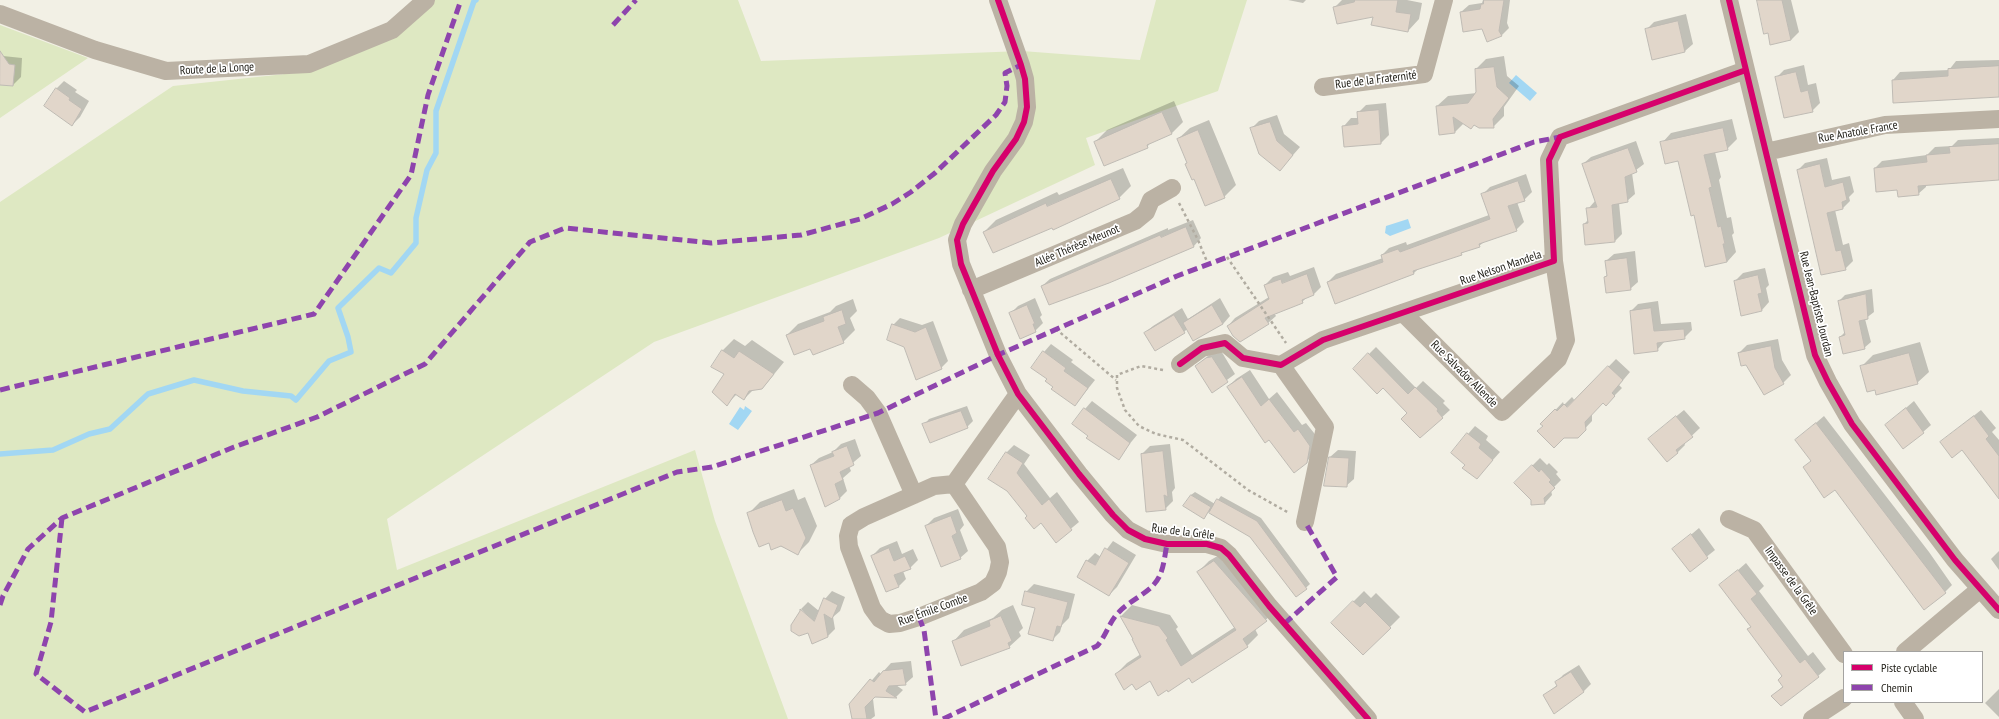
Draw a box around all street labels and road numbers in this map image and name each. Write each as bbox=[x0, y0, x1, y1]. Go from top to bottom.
street label: Route de la Longe bbox=[180, 60, 254, 78]
street label: Rue de la Fraternité bbox=[1335, 68, 1417, 92]
street label: Rue Anatole France bbox=[1817, 118, 1899, 146]
street label: Allée Thérèse Meunot bbox=[1032, 222, 1122, 270]
street label: Rue Nelson Mandela bbox=[1458, 247, 1544, 289]
street label: Rue Jean-Baptiste Jourdan bbox=[1796, 250, 1836, 358]
street label: Rue Salvador Allende bbox=[1428, 338, 1500, 410]
street label: Rue de la Grêle bbox=[1151, 521, 1215, 543]
street label: Impasse de la Grêle bbox=[1761, 544, 1821, 618]
street label: Rue Émile Combe bbox=[896, 591, 970, 629]

